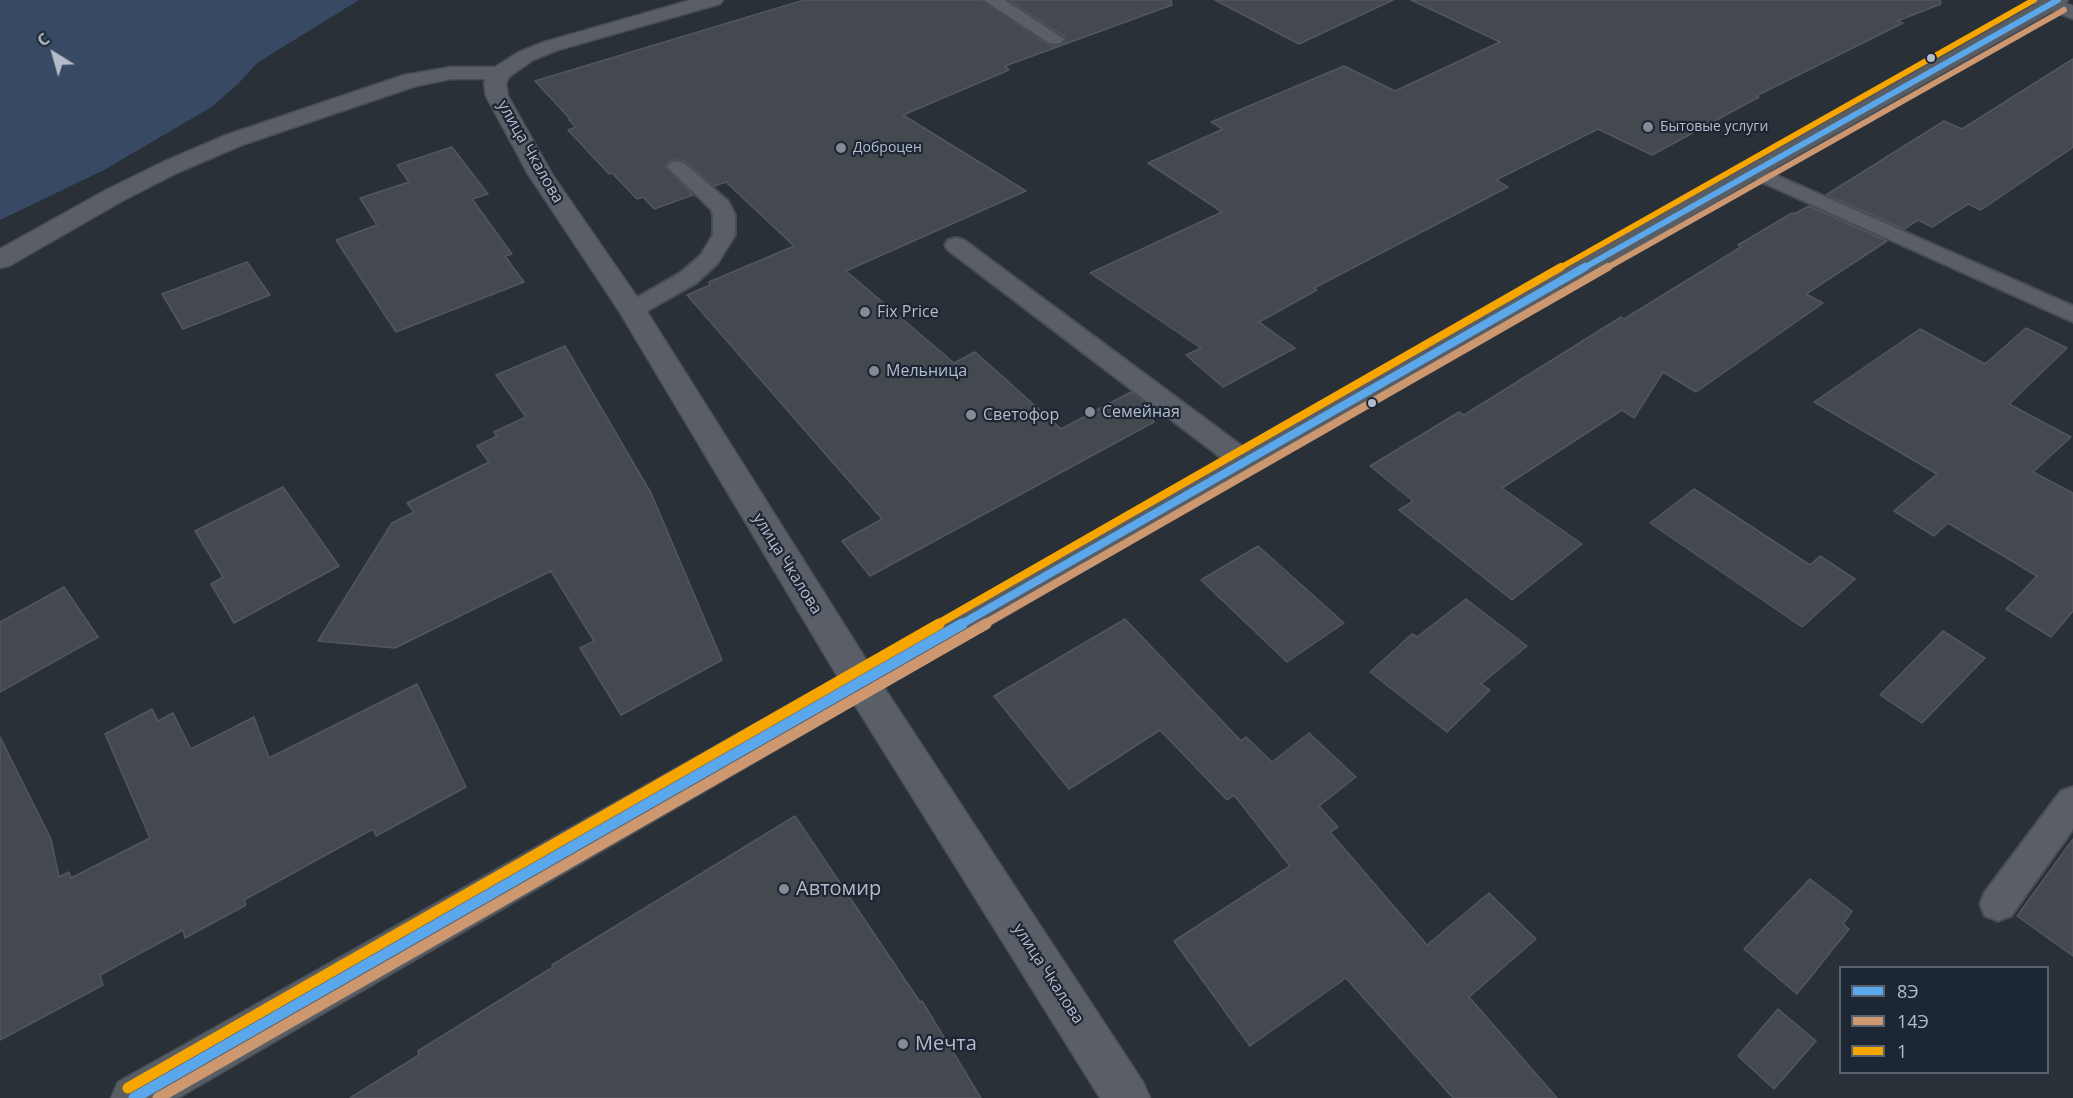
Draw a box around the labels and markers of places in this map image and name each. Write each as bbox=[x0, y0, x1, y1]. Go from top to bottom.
unlabelled marker bbox=[1925, 52, 1937, 64]
place label: Бытовые услуги bbox=[1660, 119, 1768, 135]
marker: Бытовые услуги bbox=[1641, 120, 1655, 134]
place label: Доброцен bbox=[853, 140, 922, 156]
marker: Доброцен bbox=[834, 141, 848, 155]
place label: Fix Price bbox=[877, 302, 939, 322]
marker: Fix Price bbox=[858, 305, 872, 319]
place label: Мельница bbox=[886, 361, 967, 381]
marker: Мельница bbox=[867, 364, 881, 378]
unlabelled marker bbox=[1366, 397, 1378, 409]
place label: Семейная bbox=[1102, 402, 1180, 422]
place label: Светофор bbox=[983, 405, 1059, 425]
marker: Семейная bbox=[1083, 405, 1097, 419]
marker: Светофор bbox=[964, 408, 978, 422]
place label: Автомир bbox=[796, 877, 881, 901]
marker: Автомир bbox=[777, 882, 791, 896]
place label: Мечта bbox=[915, 1032, 977, 1056]
marker: Мечта bbox=[896, 1037, 910, 1051]

